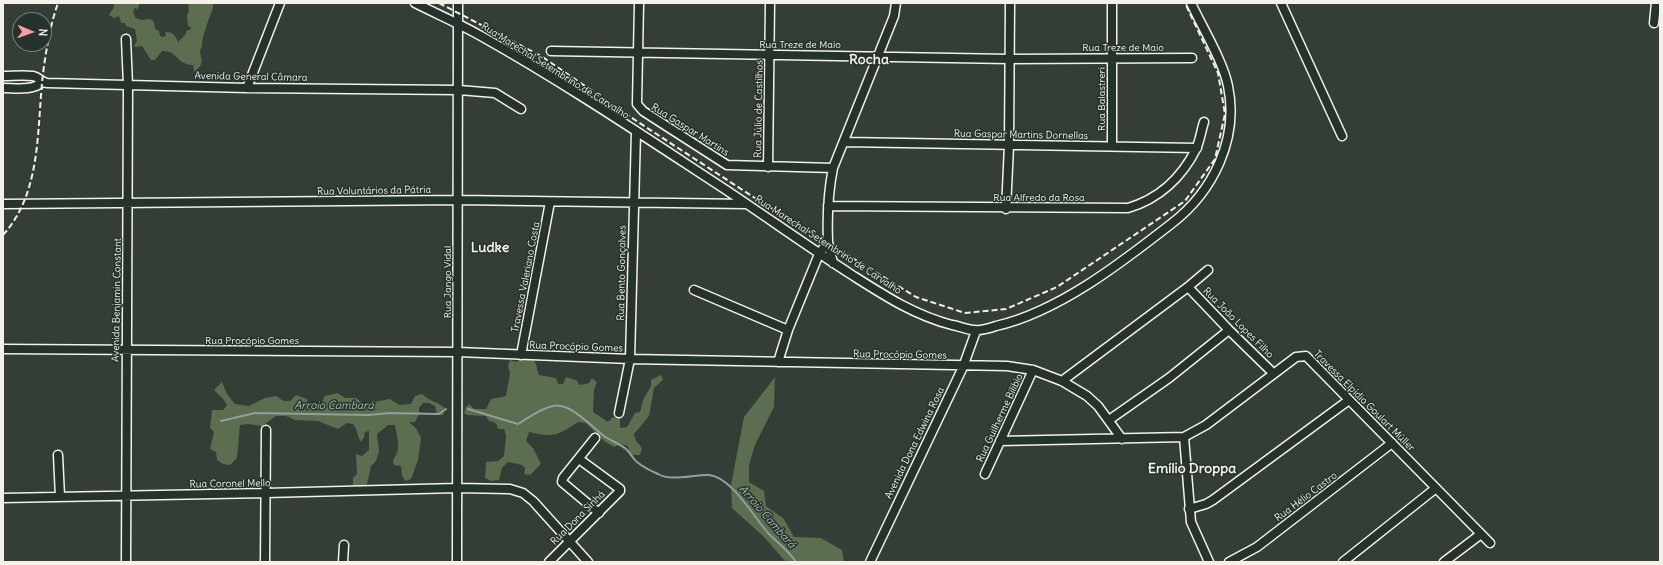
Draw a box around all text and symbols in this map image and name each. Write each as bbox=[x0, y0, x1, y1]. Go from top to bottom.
north arrow bbox=[12, 12, 52, 52]
street label: Rua Marechal Setembrino de Carvalho bbox=[479, 20, 631, 122]
text: N bbox=[36, 28, 50, 36]
street label: Rua Treze de Maio bbox=[759, 39, 841, 51]
street label: Rua Treze de Maio bbox=[1082, 42, 1164, 54]
district label: Rocha bbox=[849, 52, 889, 68]
street label: Rua Júlio de Castilhos bbox=[752, 60, 766, 158]
street label: Rua Balastreri bbox=[1096, 67, 1108, 131]
street label: Avenida General Câmara bbox=[194, 70, 308, 84]
street label: Rua Gaspar Martins bbox=[649, 101, 731, 159]
street label: Rua Gaspar Martins Dornellas bbox=[954, 128, 1088, 142]
street label: Rua Voluntários da Pátria bbox=[317, 184, 431, 198]
street label: Rua Alfredo da Rosa bbox=[993, 192, 1085, 204]
street label: Rua Marechal Setembrino de Carvalho bbox=[752, 193, 904, 297]
street label: Travessa Valeriano Costa bbox=[509, 221, 543, 333]
street label: Rua Bento Gonçalves bbox=[615, 225, 629, 321]
street label: Avenida Benjamin Constant bbox=[110, 238, 124, 362]
district label: Ludke bbox=[471, 240, 509, 256]
street label: Rua Jango Vidal bbox=[442, 246, 454, 318]
street label: Rua João Lopes Filho bbox=[1200, 285, 1276, 361]
street label: Rua Procópio Gomes bbox=[205, 335, 299, 347]
street label: Rua Procópio Gomes bbox=[529, 339, 623, 355]
street label: Rua Procópio Gomes bbox=[853, 348, 947, 362]
street label: Travessa Elpídio Goulart Müller bbox=[1311, 348, 1417, 454]
street label: Rua Guilherme Bilibio bbox=[974, 372, 1026, 464]
street label: Avenida Dona Edwina Rosa bbox=[883, 385, 947, 501]
water label: Arroio Cambará bbox=[294, 399, 374, 413]
district label: Emílio Droppa bbox=[1148, 461, 1236, 477]
street label: Rua Hélio Castro bbox=[1272, 470, 1340, 524]
street label: Rua Coronel Mello bbox=[189, 477, 271, 491]
water label: Arroio Cambará bbox=[736, 483, 798, 551]
street label: Rua Dona Sinhá bbox=[548, 488, 608, 548]

